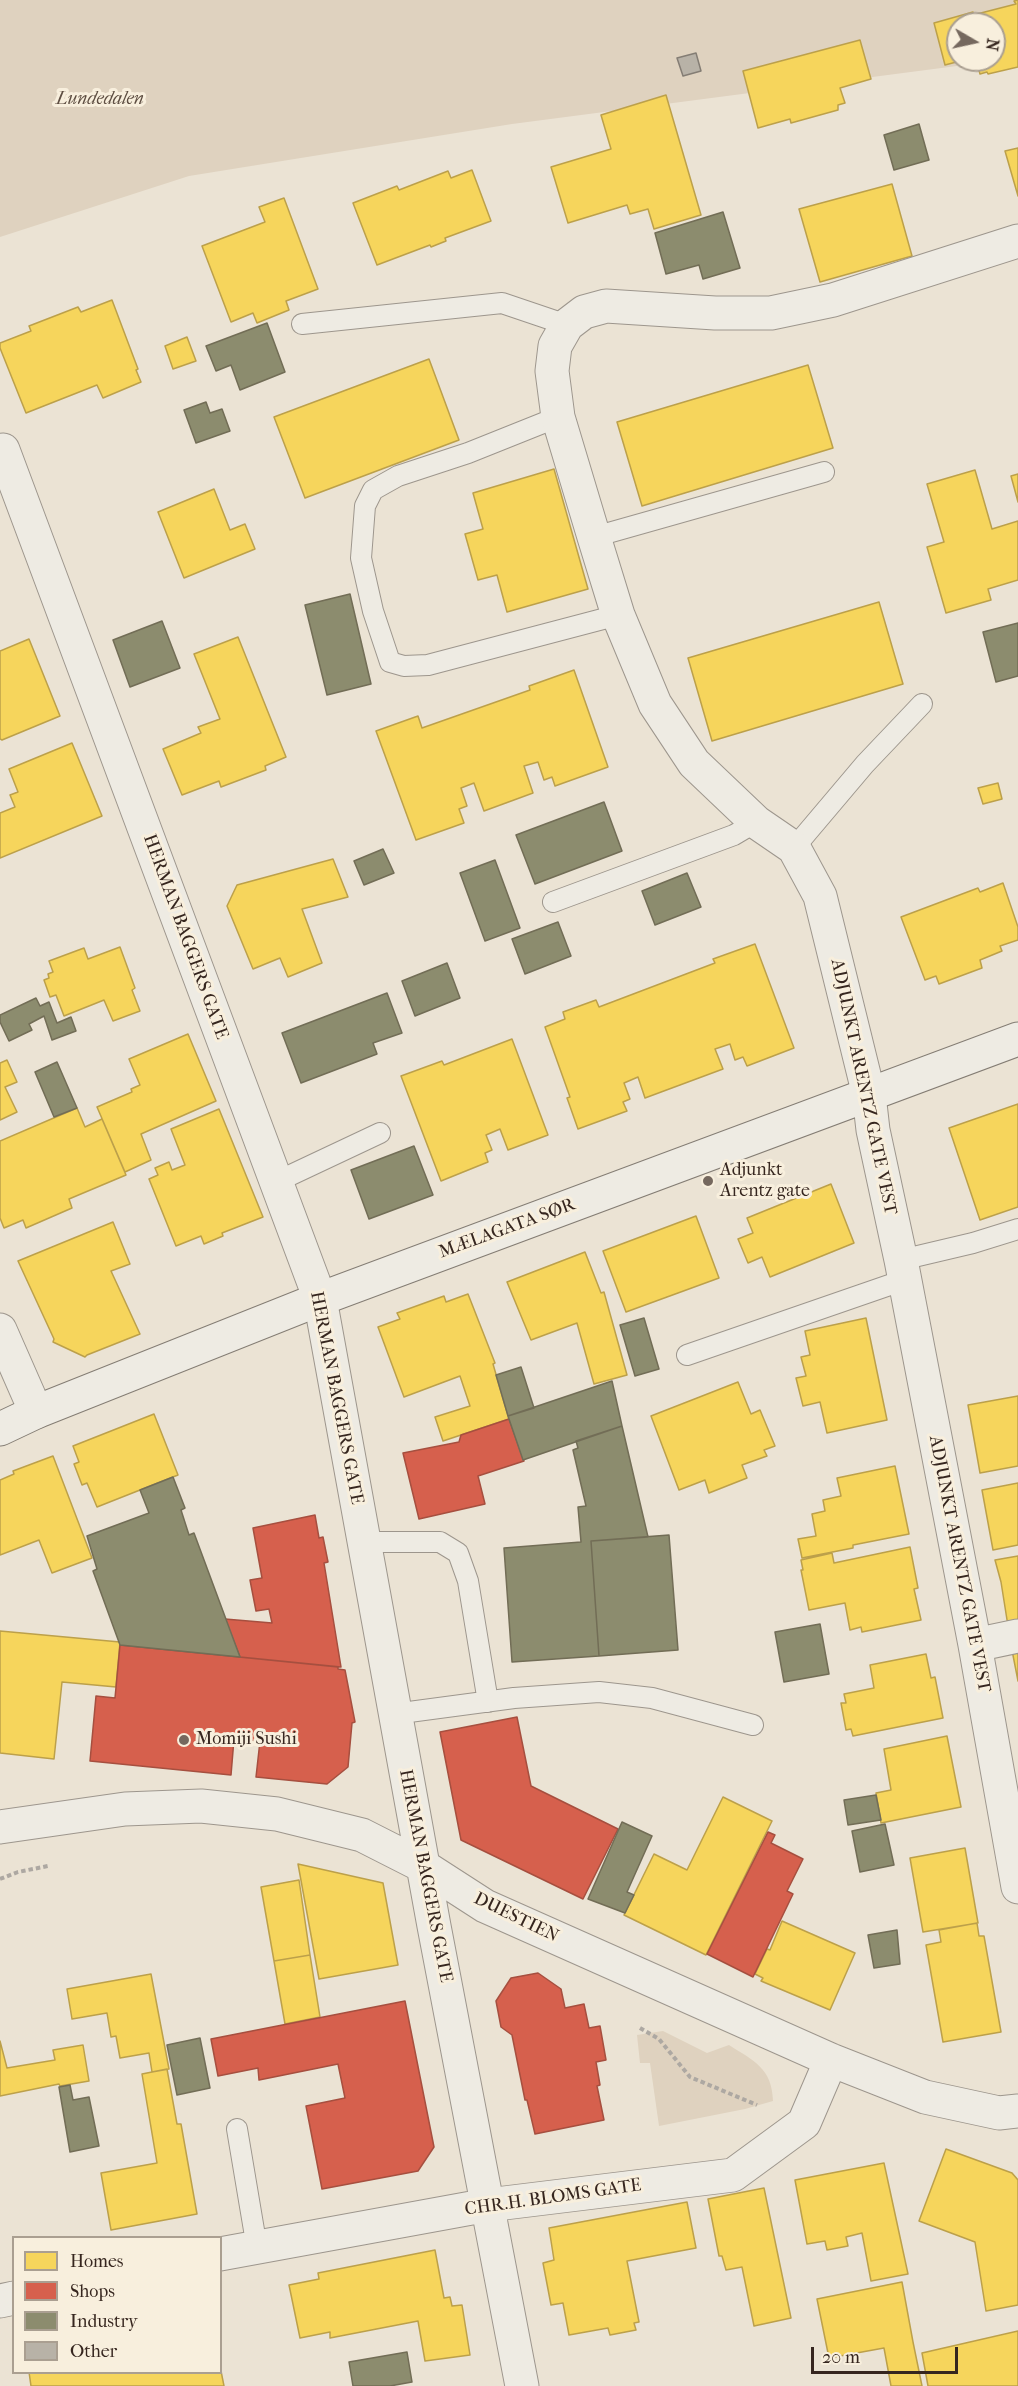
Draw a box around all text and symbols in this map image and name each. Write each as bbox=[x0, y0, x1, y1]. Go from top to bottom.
north arrow bbox=[946, 12, 1006, 72]
text: N bbox=[982, 37, 1003, 52]
park label: Lundedalen bbox=[56, 89, 144, 111]
street label: HERMAN BAGGERS GATE bbox=[138, 832, 232, 1042]
street label: ADJUNKT ARENTZ GATE VEST bbox=[825, 957, 901, 1217]
place label: Adjunkt Arentz gate bbox=[720, 1160, 810, 1202]
marker: Adjunkt Arentz gate bbox=[701, 1174, 715, 1188]
street label: MÆLAGATA SØR bbox=[436, 1194, 578, 1264]
street label: HERMAN BAGGERS GATE bbox=[305, 1290, 367, 1506]
street label: ADJUNKT ARENTZ GATE VEST bbox=[923, 1434, 995, 1694]
place label: Momiji Sushi bbox=[196, 1729, 297, 1751]
marker: Momiji Sushi bbox=[177, 1733, 191, 1747]
street label: HERMAN BAGGERS GATE bbox=[394, 1768, 456, 1984]
street label: DUESTIEN bbox=[470, 1888, 562, 1948]
street label: CHR.H. BLOMS GATE bbox=[463, 2175, 643, 2221]
legend bbox=[12, 2236, 222, 2374]
text: Homes bbox=[70, 2251, 124, 2272]
text: Shops bbox=[70, 2281, 115, 2302]
text: Industry bbox=[70, 2311, 138, 2332]
scale bar bbox=[814, 2335, 961, 2373]
text: Other bbox=[70, 2341, 117, 2362]
text: 20 m bbox=[822, 2347, 860, 2368]

